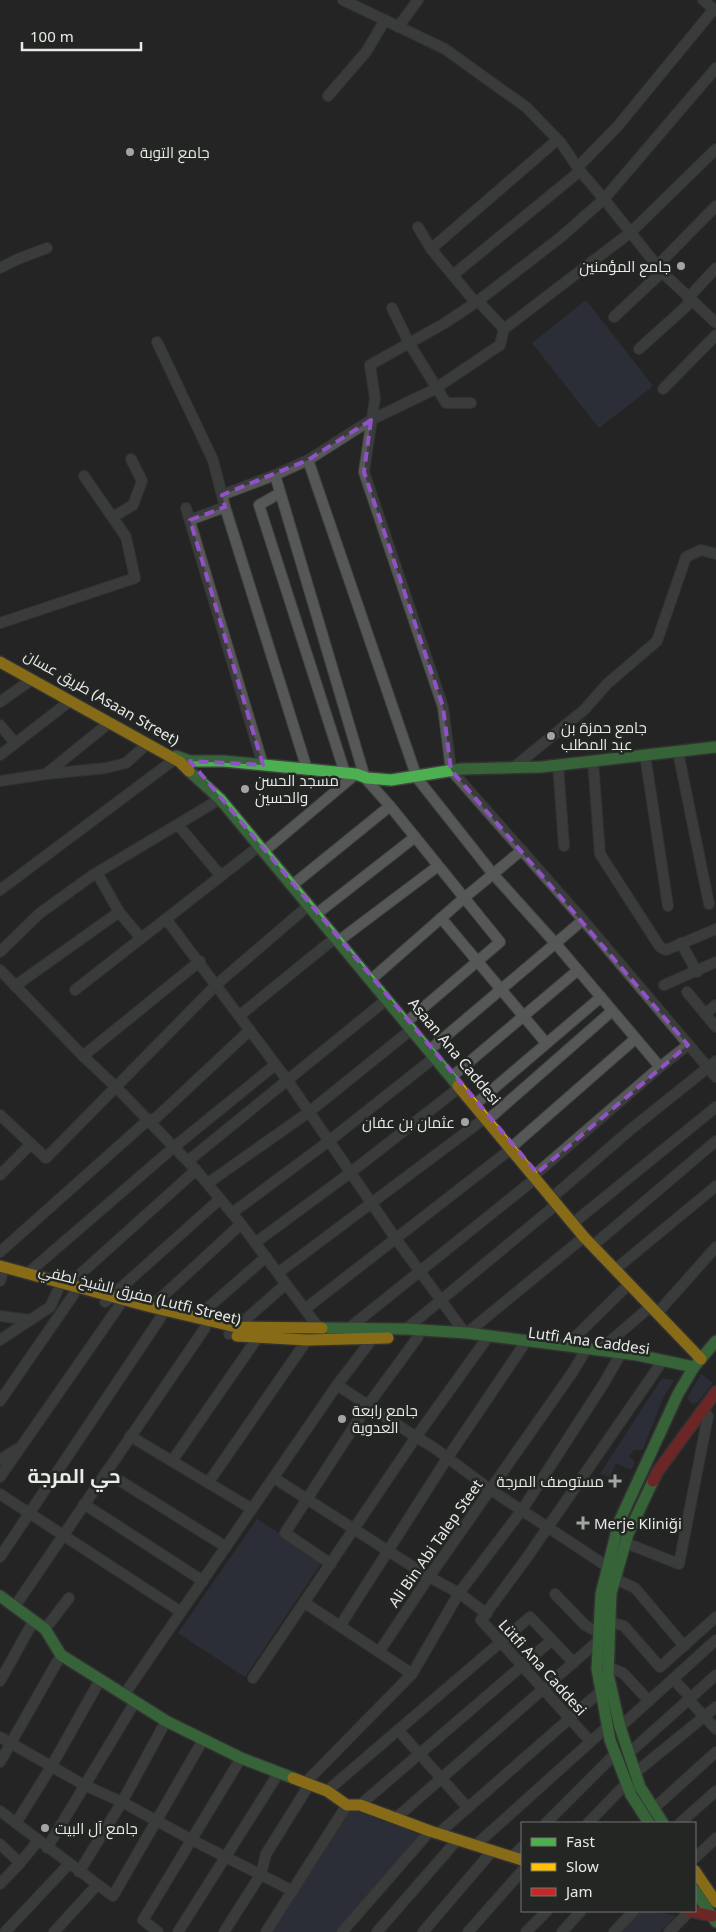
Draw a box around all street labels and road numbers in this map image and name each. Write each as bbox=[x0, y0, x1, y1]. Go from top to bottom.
street label: طريق عسان (Asaan Street) bbox=[20, 644, 183, 751]
street label: Asaan Ana Caddesi bbox=[404, 993, 506, 1109]
street label: مفرق الشيخ لطفي (Lutfi Street) bbox=[36, 1259, 243, 1332]
street label: Lutfi Ana Caddesi bbox=[527, 1322, 651, 1358]
street label: Ali Bin Abi Talep Steet bbox=[383, 1475, 487, 1611]
street label: Lütfi Ana Caddesi bbox=[495, 1615, 591, 1719]

